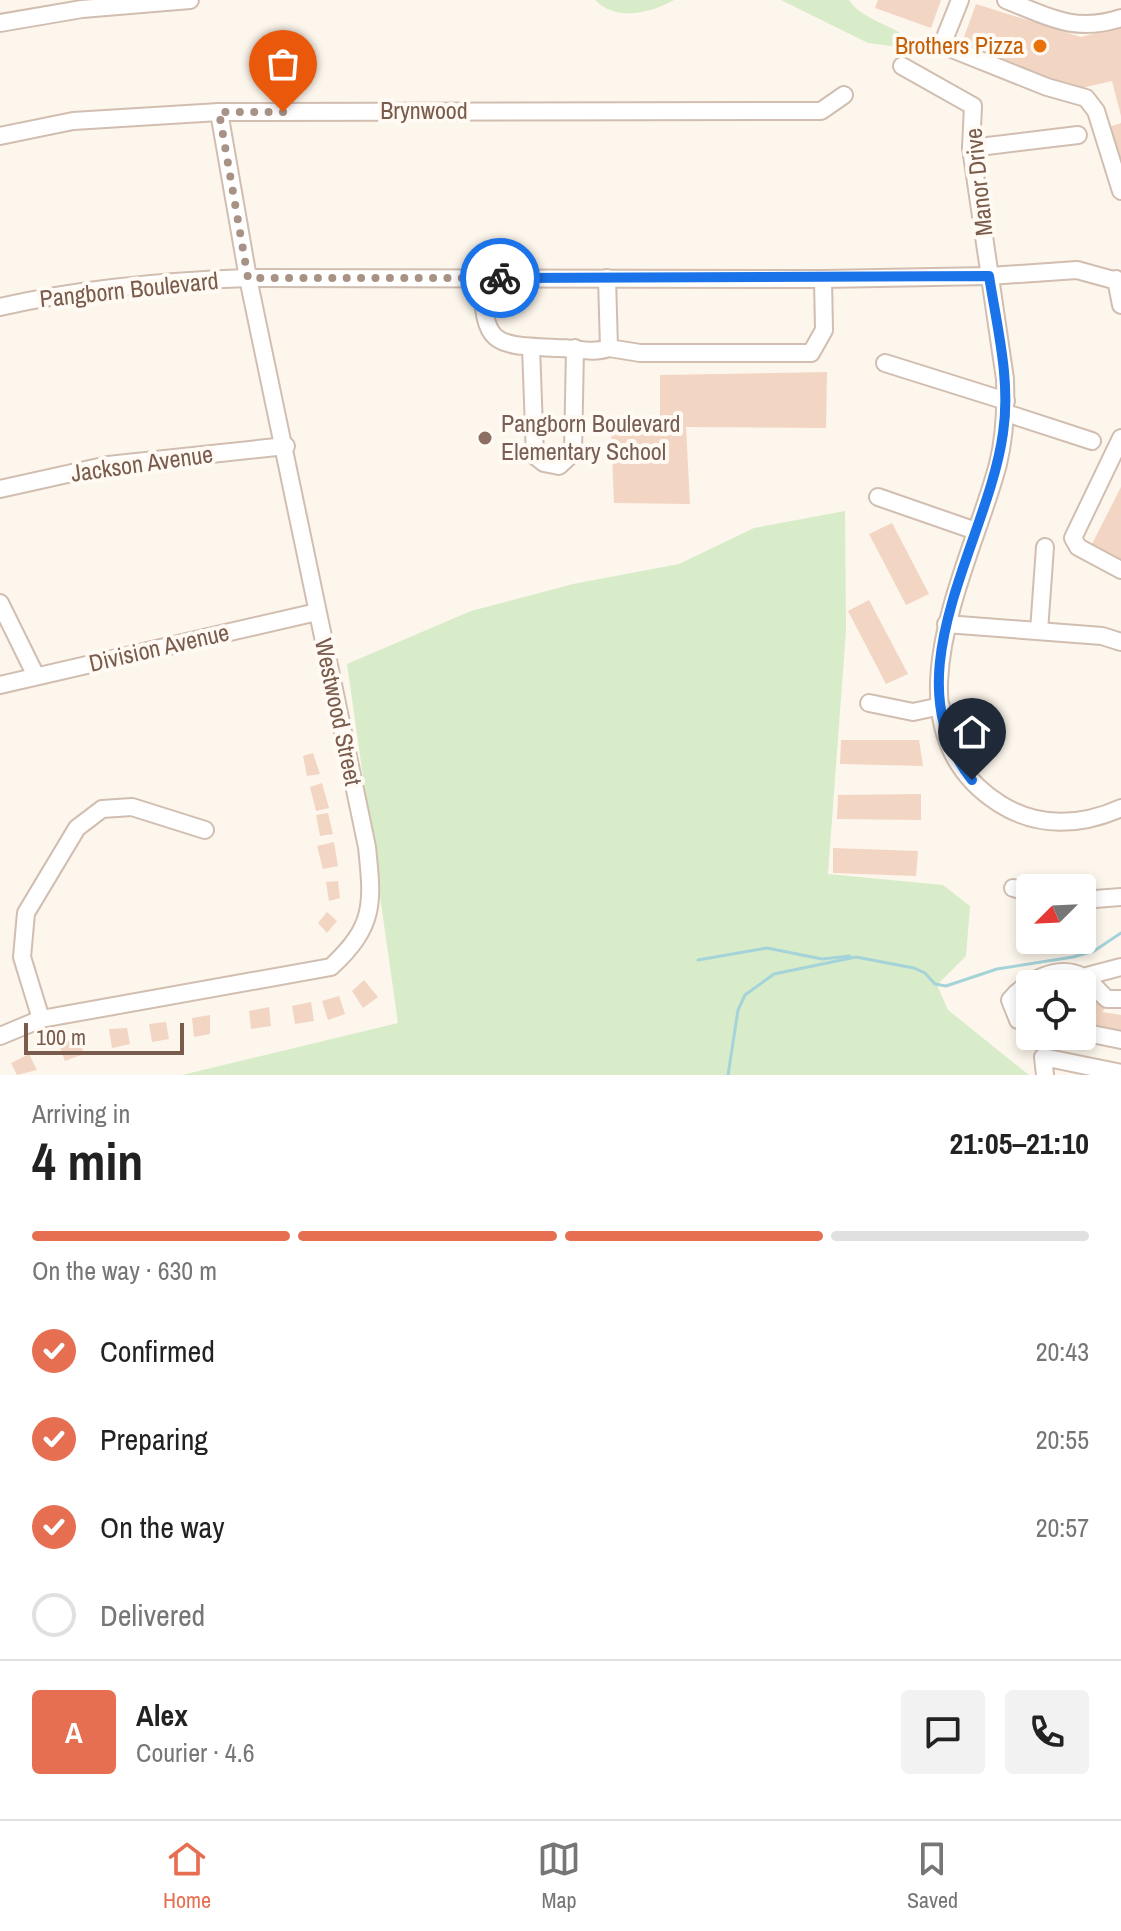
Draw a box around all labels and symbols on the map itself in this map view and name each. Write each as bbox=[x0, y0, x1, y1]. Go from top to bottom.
place label: Brothers Pizza bbox=[895, 29, 1024, 61]
pin bbox=[249, 30, 317, 112]
marker: Brothers Pizza bbox=[1031, 37, 1049, 55]
street label: Brynwood bbox=[380, 94, 468, 126]
street label: Manor Drive bbox=[956, 127, 1000, 238]
courier bbox=[460, 238, 540, 318]
street label: Pangborn Boulevard bbox=[38, 264, 220, 314]
place label: Pangborn Boulevard Elementary School bbox=[501, 407, 680, 467]
marker: Pangborn Boulevard Elementary School bbox=[476, 429, 494, 447]
street label: Jackson Avenue bbox=[69, 437, 215, 489]
street label: Division Avenue bbox=[86, 615, 232, 679]
street label: Westwood Street bbox=[308, 635, 370, 789]
pin bbox=[938, 698, 1006, 780]
north arrow bbox=[1016, 874, 1096, 954]
scale bar bbox=[24, 1019, 184, 1055]

